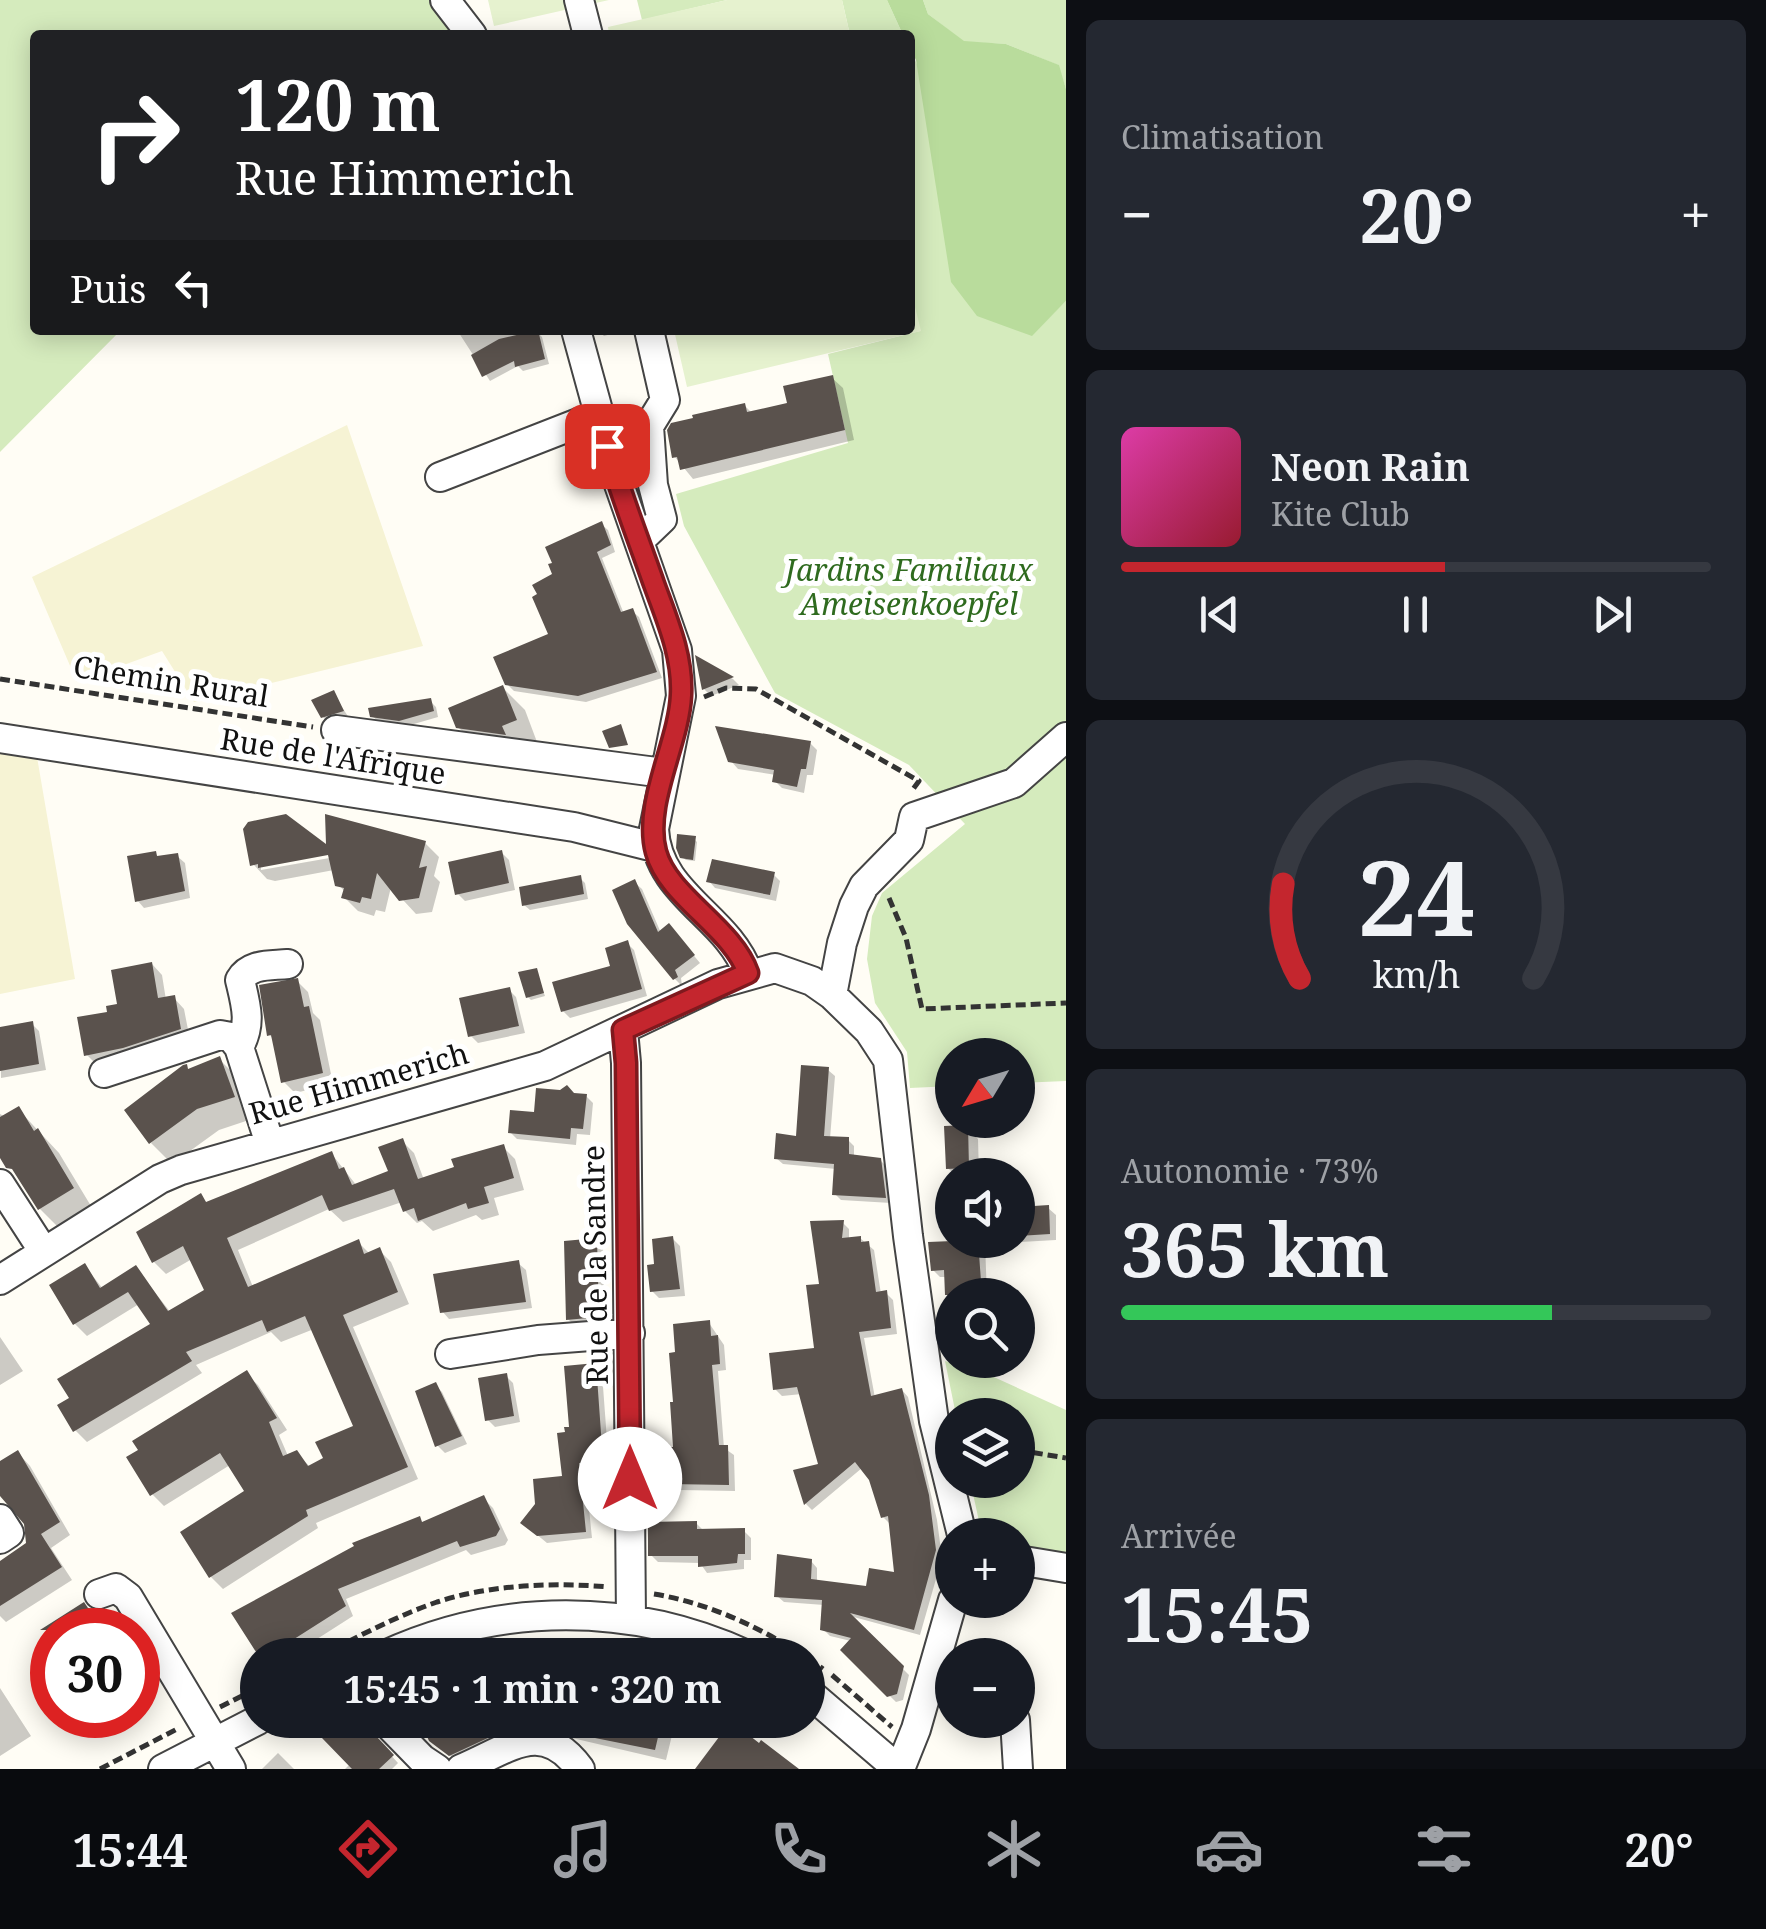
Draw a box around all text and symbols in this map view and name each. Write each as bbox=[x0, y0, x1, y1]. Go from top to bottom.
text: 120 m bbox=[235, 56, 441, 152]
icon: right bbox=[70, 70, 200, 200]
text: Climatisation bbox=[1121, 115, 1324, 158]
text: Rue Himmerich bbox=[235, 147, 574, 208]
text: 20° bbox=[1359, 163, 1474, 265]
text: − bbox=[1121, 176, 1153, 251]
text: + bbox=[1680, 176, 1711, 251]
icon: left bbox=[166, 260, 221, 315]
text: Puis bbox=[70, 262, 146, 314]
pin bbox=[565, 404, 650, 489]
icon: arrive bbox=[580, 419, 635, 474]
text: Neon Rain bbox=[1271, 440, 1470, 492]
text: Kite Club bbox=[1271, 492, 1410, 535]
park label: Jardins Familiaux Ameisenkoepfel bbox=[780, 549, 1033, 624]
icon: previous bbox=[1192, 587, 1247, 642]
icon: pause bbox=[1388, 587, 1443, 642]
icon: next bbox=[1585, 587, 1640, 642]
street label: Chemin Rural bbox=[71, 645, 272, 716]
street label: Rue de l'Afrique bbox=[218, 717, 449, 794]
text: 24 bbox=[1357, 825, 1475, 966]
text: km/h bbox=[1372, 950, 1460, 998]
street label: Rue Himmerich bbox=[244, 1032, 473, 1133]
north arrow bbox=[935, 1038, 1035, 1138]
map controls bbox=[935, 1038, 1035, 1738]
street label: Rue de la Sandre bbox=[572, 1145, 617, 1385]
text: Autonomie · 73% bbox=[1121, 1149, 1379, 1192]
button: sound bbox=[935, 1158, 1035, 1258]
text: 365 km bbox=[1121, 1197, 1389, 1299]
button: search bbox=[935, 1278, 1035, 1378]
button: layers bbox=[935, 1398, 1035, 1498]
position arrow bbox=[578, 1427, 682, 1531]
text: Arrivée bbox=[1121, 1514, 1237, 1557]
button: + bbox=[935, 1518, 1035, 1618]
text: 15:45 bbox=[1121, 1562, 1313, 1664]
speed limit sign: 30 bbox=[30, 1608, 160, 1738]
button: − bbox=[935, 1638, 1035, 1738]
text: 15:45 · 1 min · 320 m bbox=[343, 1662, 722, 1714]
icon: directions bbox=[333, 1814, 403, 1884]
icon: music bbox=[548, 1814, 618, 1884]
icon: phone bbox=[764, 1814, 834, 1884]
icon: climate bbox=[979, 1814, 1049, 1884]
icon: car bbox=[1194, 1814, 1264, 1884]
icon: filters bbox=[1409, 1814, 1479, 1884]
text: 15:44 bbox=[73, 1819, 188, 1880]
text: 20° bbox=[1625, 1819, 1693, 1880]

